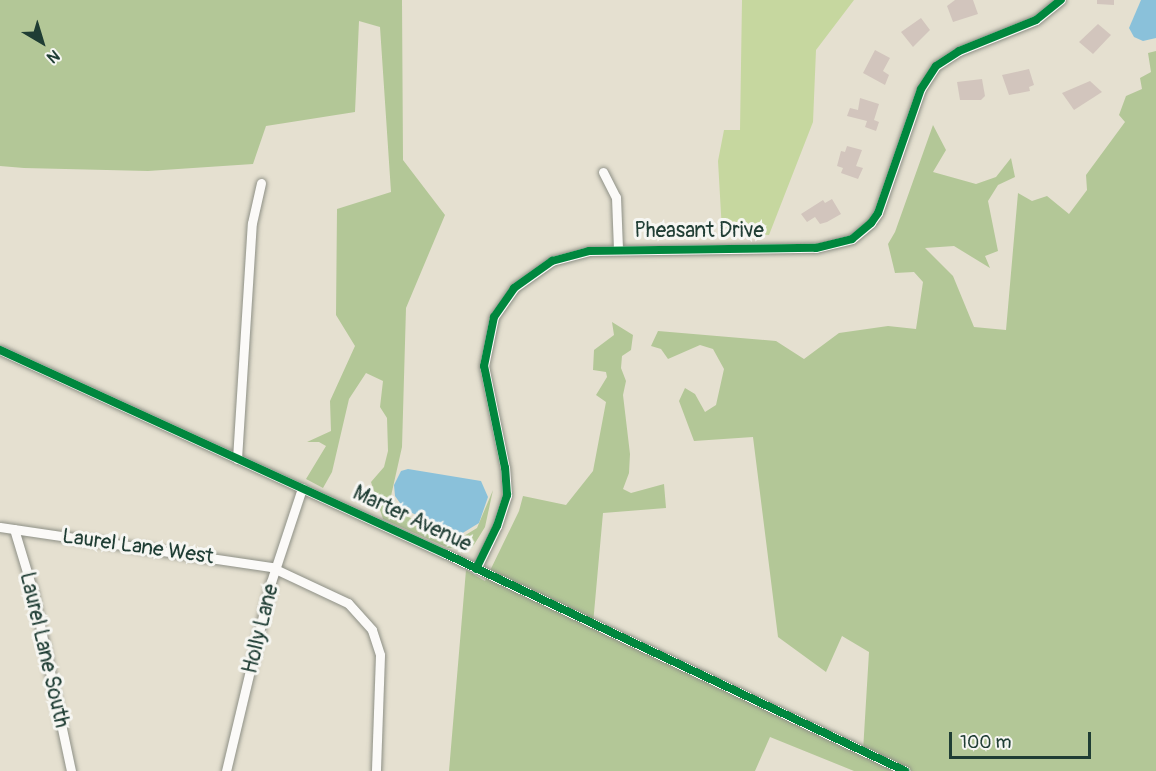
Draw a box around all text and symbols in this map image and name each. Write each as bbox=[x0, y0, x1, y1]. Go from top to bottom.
north arrow bbox=[12, 12, 72, 72]
text: N bbox=[43, 45, 64, 67]
street label: Pheasant Drive bbox=[634, 218, 764, 244]
street label: Marter Avenue bbox=[349, 481, 475, 557]
street label: Laurel Lane West bbox=[61, 524, 215, 570]
street label: Laurel Lane South bbox=[14, 570, 74, 730]
street label: Holly Lane bbox=[238, 582, 284, 676]
scale bar bbox=[952, 720, 1094, 758]
text: 100 m bbox=[960, 731, 1012, 754]

